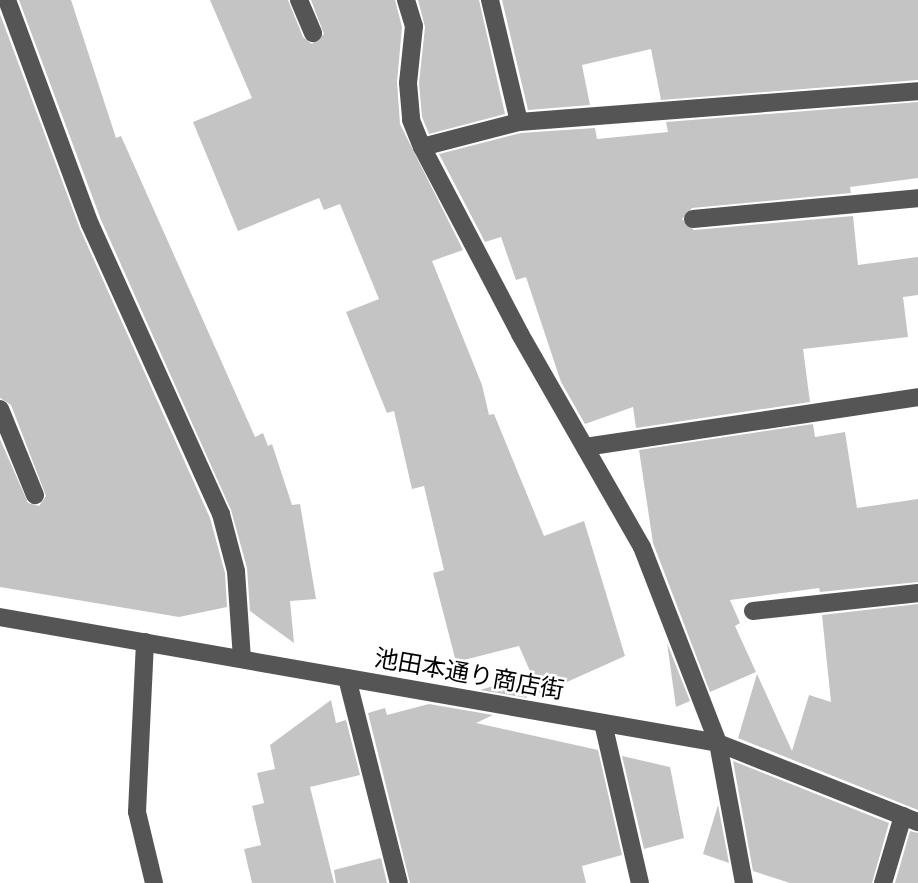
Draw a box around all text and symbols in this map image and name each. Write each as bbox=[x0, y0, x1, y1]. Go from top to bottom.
street label: 池田本通り商店街 bbox=[372, 644, 566, 706]

